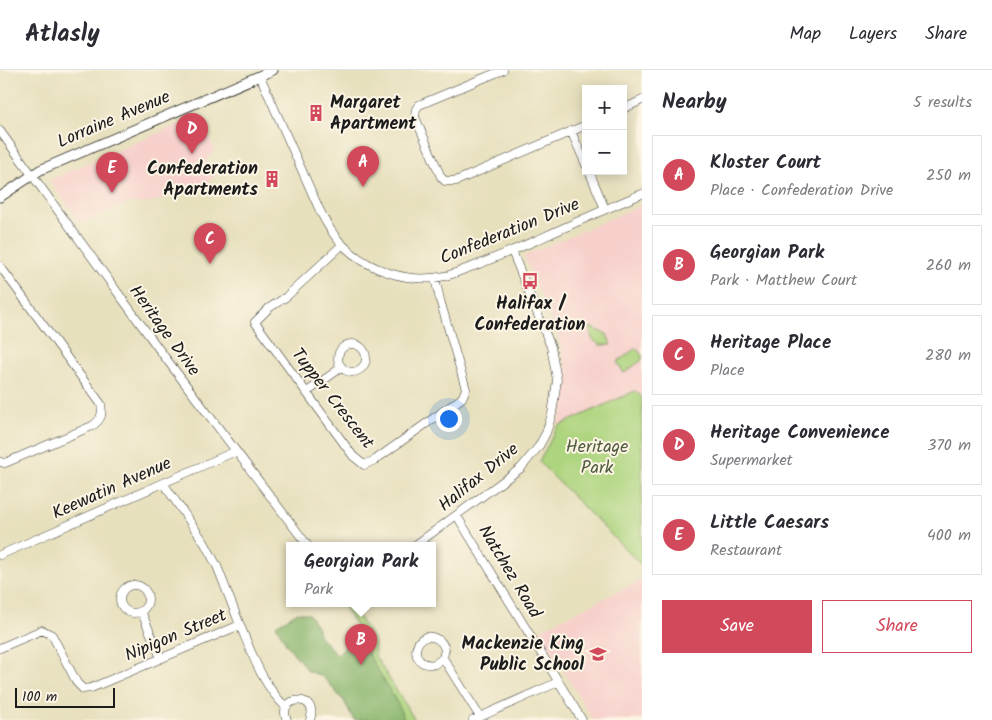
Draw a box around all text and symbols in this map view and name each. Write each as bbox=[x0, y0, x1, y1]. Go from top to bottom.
text: Atlasly bbox=[25, 15, 100, 54]
text: Map bbox=[790, 20, 821, 49]
text: Layers bbox=[849, 20, 897, 49]
text: Share bbox=[925, 20, 967, 49]
street label: Lorraine Avenue bbox=[53, 83, 175, 157]
map controls bbox=[582, 85, 627, 175]
button: + bbox=[582, 85, 627, 130]
text: Nearby bbox=[662, 86, 727, 119]
place label: Margaret Apartment bbox=[330, 89, 417, 139]
text: 5 results bbox=[913, 90, 972, 115]
building icon: Margaret Apartment bbox=[306, 103, 326, 123]
pin: D bbox=[176, 113, 208, 154]
button: − bbox=[582, 130, 627, 175]
pin: A bbox=[347, 146, 379, 187]
text: Kloster Court bbox=[710, 148, 821, 178]
pin: E bbox=[96, 152, 128, 193]
place label: Confederation Apartments bbox=[147, 155, 259, 205]
text: A bbox=[674, 163, 684, 188]
text: 250 m bbox=[926, 163, 971, 188]
building icon: Confederation Apartments bbox=[262, 169, 282, 189]
text: Place · Confederation Drive bbox=[710, 178, 893, 203]
street label: Confederation Drive bbox=[436, 191, 584, 273]
pin: C bbox=[194, 223, 226, 264]
text: Georgian Park bbox=[710, 238, 824, 268]
text: B bbox=[674, 253, 684, 278]
text: 260 m bbox=[926, 253, 971, 278]
text: Park · Matthew Court bbox=[710, 268, 857, 293]
bus stop icon: Halifax / Confederation bbox=[520, 271, 540, 291]
street label: Heritage Drive bbox=[121, 279, 207, 383]
place label: Halifax / Confederation bbox=[474, 290, 586, 340]
text: Heritage Place bbox=[710, 328, 831, 358]
street label: Tupper Crescent bbox=[283, 342, 382, 457]
text: C bbox=[674, 343, 684, 368]
text: 280 m bbox=[925, 343, 971, 368]
text: Place bbox=[710, 358, 744, 383]
your location bbox=[436, 406, 462, 432]
text: Heritage Convenience bbox=[710, 418, 889, 448]
park label: Heritage Park bbox=[566, 433, 628, 483]
text: D bbox=[674, 433, 684, 458]
text: 370 m bbox=[927, 433, 971, 458]
street label: Halifax Drive bbox=[432, 436, 526, 520]
text: Supermarket bbox=[710, 448, 793, 473]
street label: Keewatin Avenue bbox=[47, 450, 177, 528]
text: Little Caesars bbox=[710, 508, 829, 538]
street label: Natchez Road bbox=[470, 520, 549, 625]
text: E bbox=[675, 523, 683, 548]
text: 400 m bbox=[927, 523, 971, 548]
text: Restaurant bbox=[710, 538, 782, 563]
popup bbox=[286, 542, 436, 607]
text: Georgian Park bbox=[304, 547, 418, 577]
text: Park bbox=[304, 577, 333, 602]
button: Save bbox=[662, 600, 812, 653]
button: Share bbox=[822, 600, 972, 653]
street label: Nipigon Street bbox=[120, 601, 233, 671]
pin: B bbox=[345, 624, 377, 665]
place label: Mackenzie King Public School bbox=[462, 630, 584, 680]
school or university icon: Mackenzie King Public School bbox=[588, 644, 608, 664]
scale bar bbox=[15, 685, 115, 708]
text: 100 m bbox=[22, 686, 57, 708]

